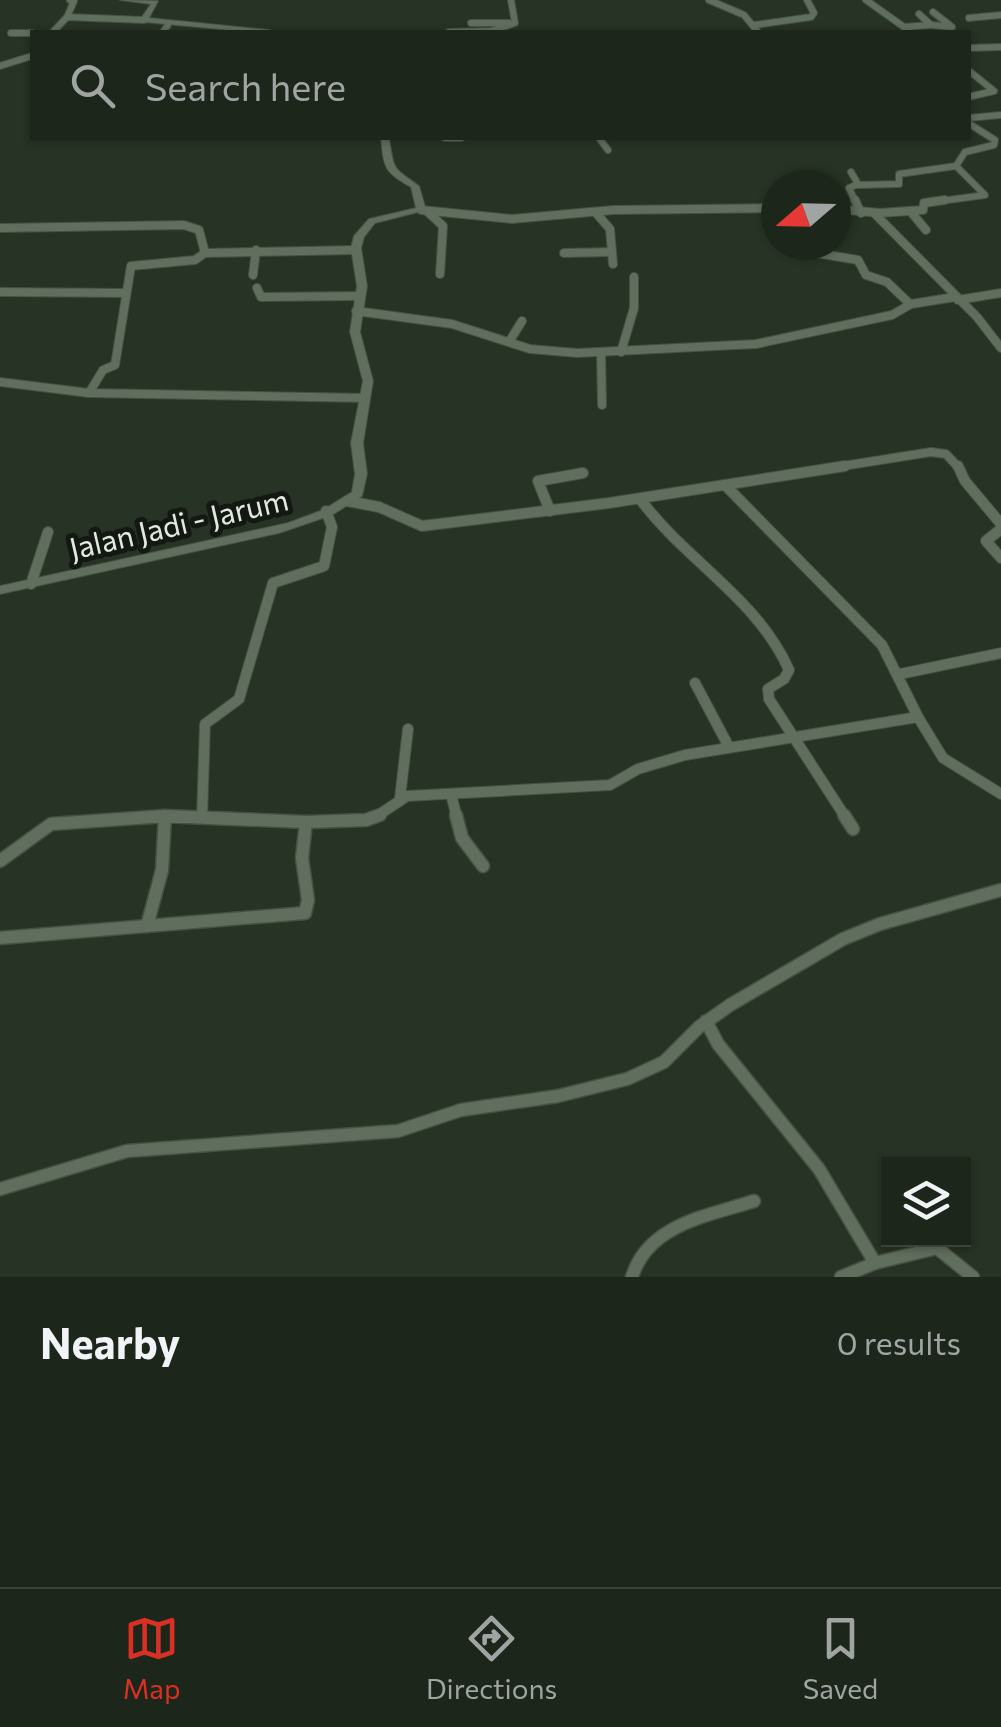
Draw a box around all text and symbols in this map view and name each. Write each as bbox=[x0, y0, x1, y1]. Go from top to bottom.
search box bbox=[30, 30, 971, 140]
icon: search bbox=[65, 58, 120, 113]
text: Search here bbox=[145, 62, 346, 109]
north arrow bbox=[761, 170, 851, 260]
street label: Jalan Jadi - Jarum bbox=[65, 479, 292, 566]
map controls bbox=[881, 1157, 971, 1247]
button: layers bbox=[881, 1157, 971, 1247]
text: Nearby bbox=[40, 1316, 180, 1368]
text: 0 results bbox=[837, 1322, 961, 1362]
tab: Map bbox=[123, 1611, 180, 1705]
tab: Directions bbox=[426, 1611, 557, 1705]
tab: Saved bbox=[803, 1611, 878, 1705]

